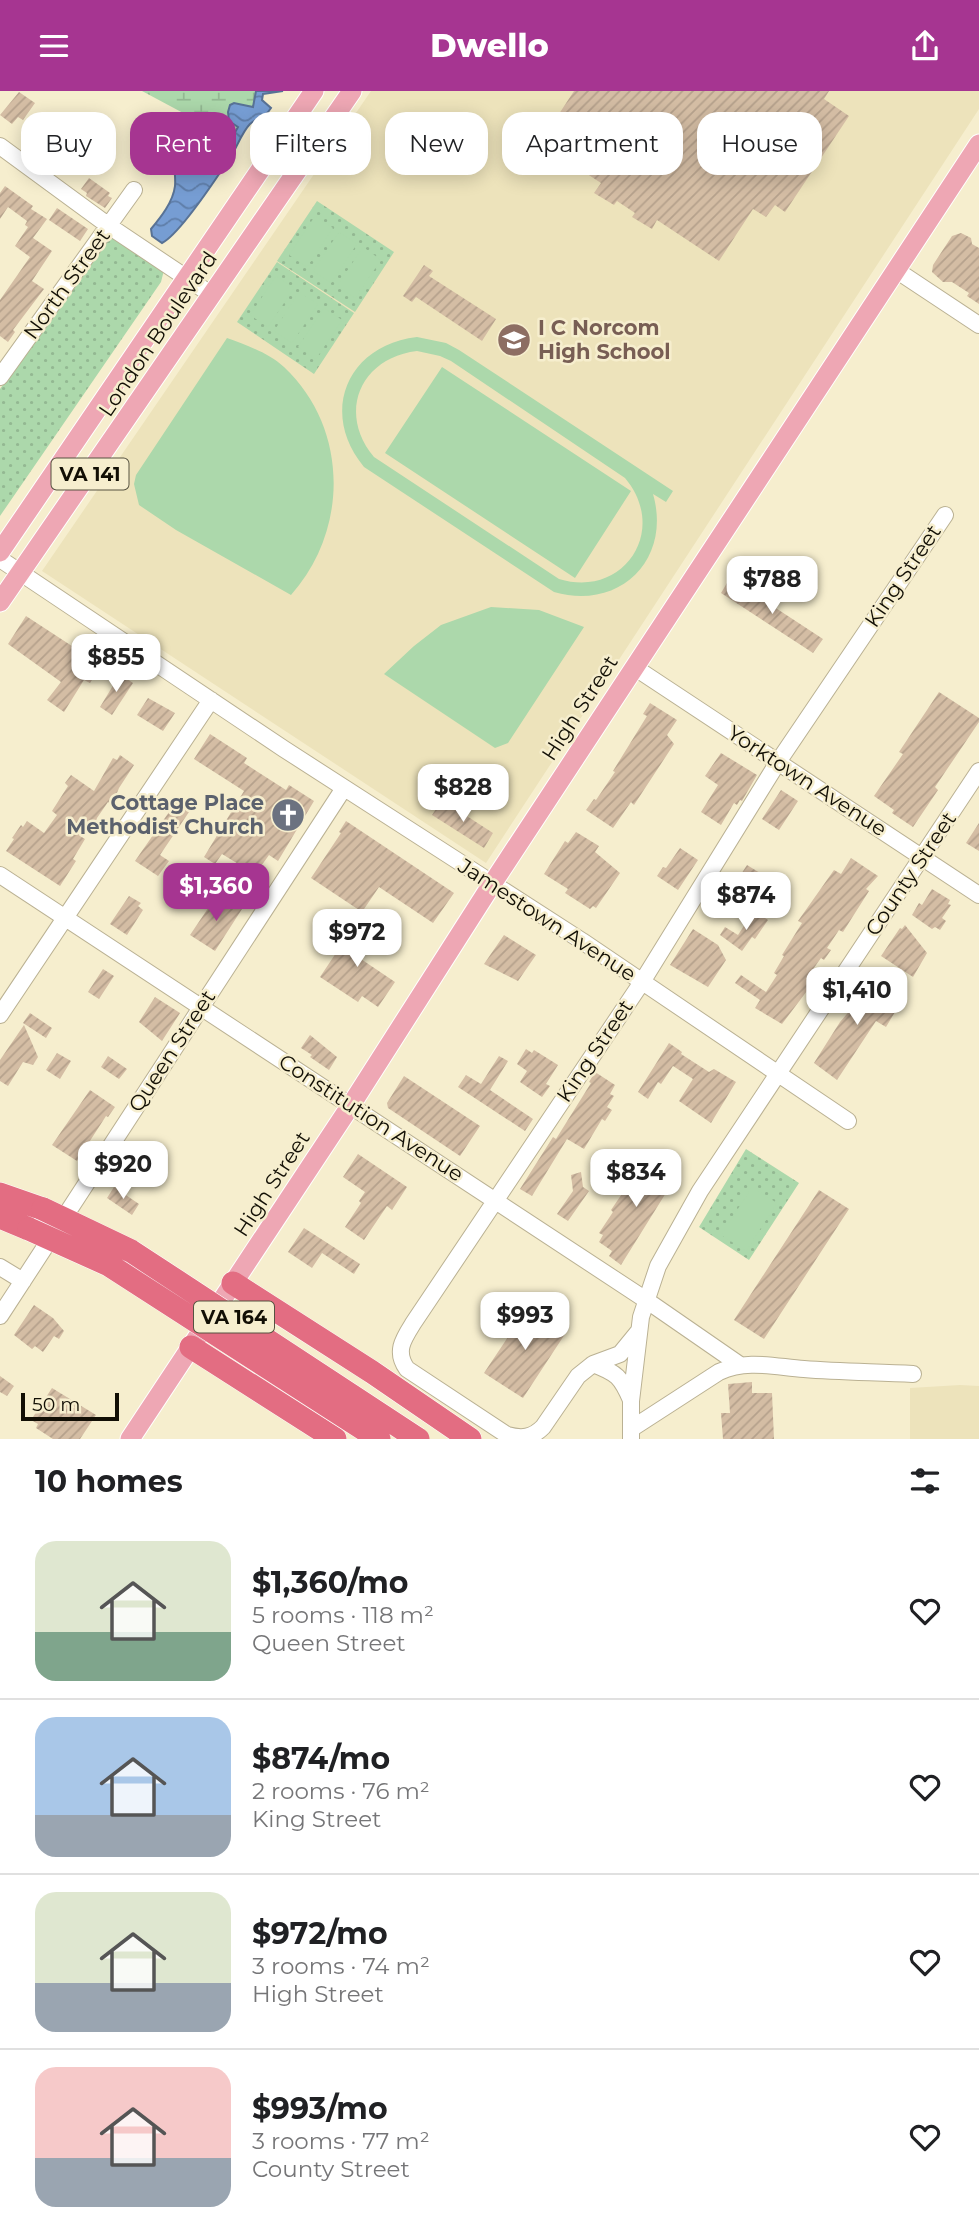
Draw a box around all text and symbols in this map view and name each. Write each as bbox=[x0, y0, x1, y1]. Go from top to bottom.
text: Dwello bbox=[430, 26, 549, 65]
icon: menu bbox=[35, 27, 73, 65]
icon: share bbox=[906, 27, 944, 65]
chip: Buy bbox=[21, 112, 116, 175]
chip: Rent bbox=[130, 112, 236, 175]
chip: Filters bbox=[250, 112, 371, 175]
chip: New bbox=[385, 112, 488, 175]
chip: Apartment bbox=[502, 112, 683, 175]
chip: House bbox=[697, 112, 822, 175]
street label: North Street bbox=[18, 223, 115, 344]
street label: London Boulevard bbox=[93, 246, 222, 421]
place label: I C Norcom High School bbox=[538, 315, 671, 364]
school or university icon: I C Norcom High School bbox=[495, 321, 533, 359]
road number: VA 141 bbox=[52, 459, 128, 489]
street label: King Street bbox=[859, 520, 946, 632]
pin: $788 bbox=[731, 557, 813, 616]
text: $788 bbox=[743, 565, 801, 593]
pin: $855 bbox=[75, 635, 157, 694]
text: $855 bbox=[87, 643, 145, 671]
street label: High Street bbox=[536, 650, 623, 765]
street label: Yorktown Avenue bbox=[723, 720, 891, 841]
pin: $828 bbox=[422, 765, 504, 824]
text: $828 bbox=[434, 773, 492, 801]
place label: Cottage Place Methodist Church bbox=[66, 790, 264, 839]
church icon: Cottage Place Methodist Church bbox=[269, 796, 307, 834]
street label: County Street bbox=[860, 807, 961, 940]
street label: Jamestown Avenue bbox=[453, 852, 641, 986]
pin: $1,360 bbox=[159, 863, 273, 923]
text: $1,360 bbox=[179, 872, 253, 900]
pin: $874 bbox=[705, 873, 787, 932]
text: $874 bbox=[717, 881, 775, 909]
pin: $972 bbox=[316, 909, 398, 969]
text: $972 bbox=[329, 918, 385, 946]
pin: $1,410 bbox=[800, 967, 914, 1027]
text: $1,410 bbox=[822, 976, 892, 1004]
street label: Queen Street bbox=[123, 985, 220, 1116]
street label: King Street bbox=[551, 995, 638, 1107]
street label: Constitution Avenue bbox=[274, 1049, 468, 1187]
street label: High Street bbox=[228, 1126, 315, 1241]
pin: $920 bbox=[82, 1141, 164, 1201]
pin: $834 bbox=[595, 1149, 677, 1209]
text: $920 bbox=[94, 1150, 152, 1178]
text: $834 bbox=[606, 1158, 666, 1186]
pin: $993 bbox=[484, 1293, 566, 1352]
road number: VA 164 bbox=[194, 1301, 274, 1333]
text: $993 bbox=[496, 1301, 554, 1329]
scale bar bbox=[21, 1390, 119, 1422]
text: 50 m bbox=[32, 1393, 80, 1416]
icon: filters bbox=[906, 1462, 944, 1500]
text: 10 homes bbox=[35, 1463, 183, 1500]
text: $1,360/mo bbox=[252, 1564, 409, 1601]
icon: home bbox=[91, 1569, 175, 1653]
icon: heart bbox=[906, 1592, 944, 1630]
text: 5 rooms · 118 m² bbox=[252, 1601, 434, 1629]
text: Queen Street bbox=[252, 1629, 406, 1657]
text: $874/mo bbox=[252, 1740, 390, 1777]
icon: home bbox=[91, 1745, 175, 1829]
icon: heart bbox=[906, 1768, 944, 1806]
text: 2 rooms · 76 m² bbox=[252, 1777, 430, 1805]
text: King Street bbox=[252, 1805, 381, 1833]
text: $972/mo bbox=[252, 1915, 388, 1952]
icon: home bbox=[91, 1920, 175, 2004]
icon: heart bbox=[906, 1943, 944, 1981]
text: 3 rooms · 74 m² bbox=[252, 1952, 430, 1980]
text: High Street bbox=[252, 1980, 384, 2008]
text: $993/mo bbox=[252, 2090, 388, 2127]
icon: home bbox=[91, 2095, 175, 2179]
icon: heart bbox=[906, 2118, 944, 2156]
text: 3 rooms · 77 m² bbox=[252, 2127, 430, 2155]
text: County Street bbox=[252, 2155, 410, 2183]

